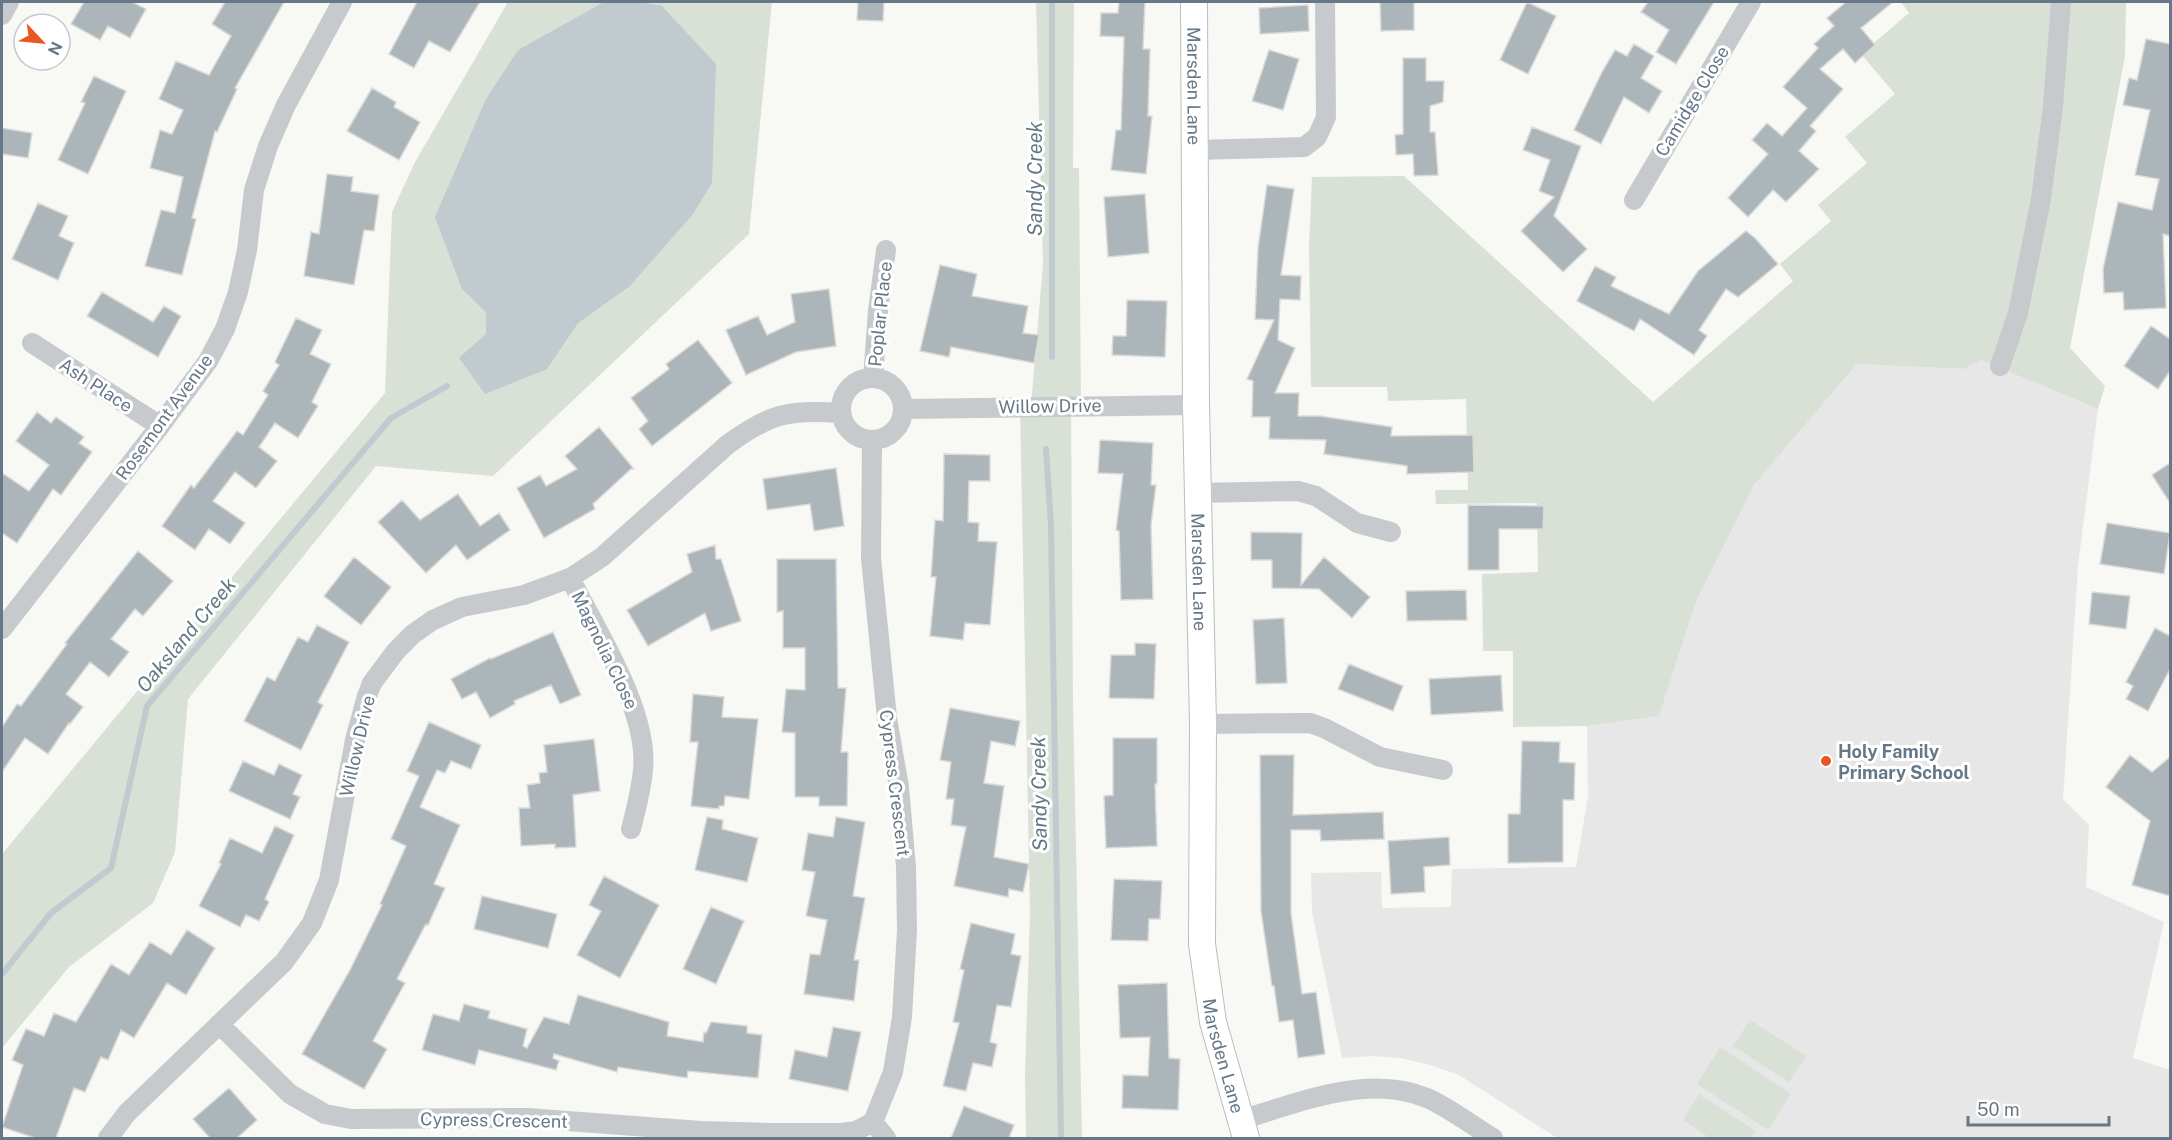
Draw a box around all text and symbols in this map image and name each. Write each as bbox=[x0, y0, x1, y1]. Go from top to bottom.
north arrow bbox=[12, 12, 72, 72]
street label: Marsden Lane bbox=[1184, 27, 1205, 145]
text: N bbox=[44, 39, 66, 58]
street label: Camidge Close bbox=[1651, 42, 1733, 160]
water label: Sandy Creek bbox=[1023, 121, 1047, 236]
street label: Poplar Place bbox=[864, 260, 896, 368]
street label: Rosemont Avenue bbox=[111, 350, 217, 484]
street label: Ash Place bbox=[55, 354, 137, 416]
street label: Willow Drive bbox=[998, 395, 1102, 417]
street label: Marsden Lane bbox=[1188, 513, 1211, 631]
water label: Oaksland Creek bbox=[131, 573, 241, 697]
street label: Magnolia Close bbox=[567, 588, 643, 712]
street label: Willow Drive bbox=[335, 693, 379, 799]
street label: Cypress Crescent bbox=[876, 708, 914, 858]
water label: Sandy Creek bbox=[1026, 736, 1052, 852]
place label: Holy Family Primary School bbox=[1838, 741, 1970, 783]
marker: Holy Family Primary School bbox=[1819, 754, 1833, 768]
street label: Marsden Lane bbox=[1199, 997, 1249, 1116]
scale bar bbox=[1968, 1089, 2109, 1127]
text: 50 m bbox=[1977, 1099, 2020, 1120]
street label: Cypress Crescent bbox=[420, 1108, 568, 1132]

